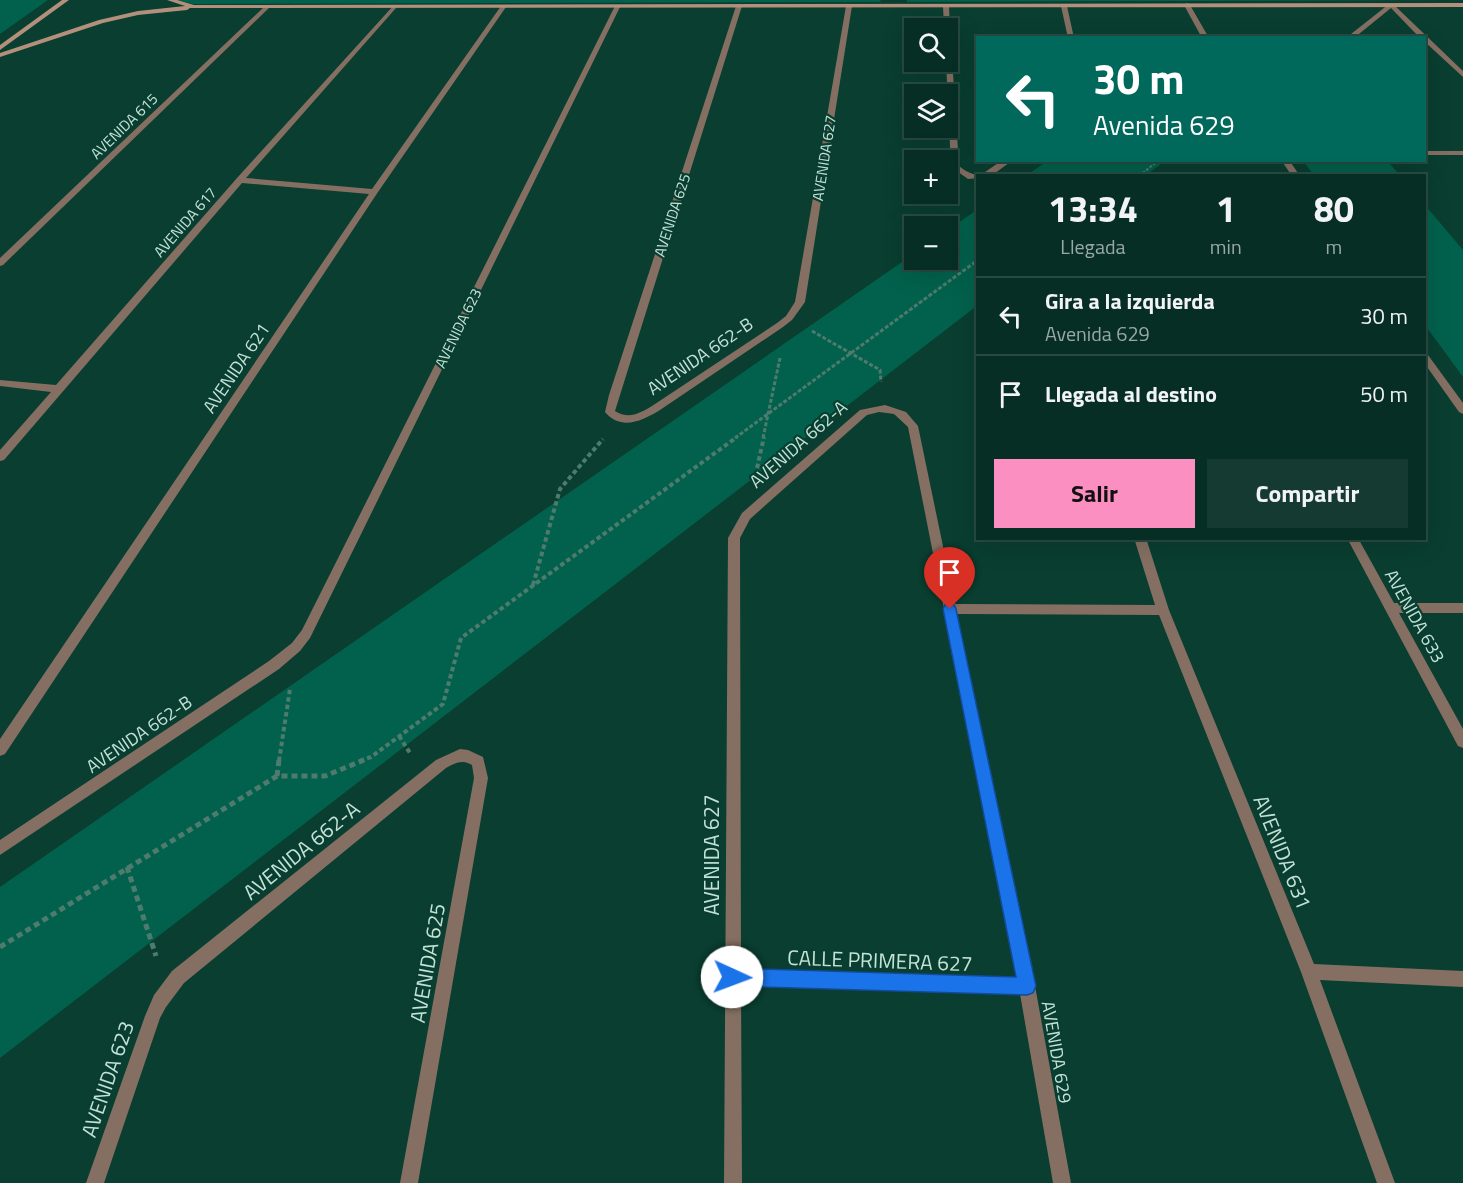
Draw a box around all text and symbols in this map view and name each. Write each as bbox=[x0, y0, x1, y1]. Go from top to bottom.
map controls bbox=[904, 18, 958, 270]
button: search bbox=[904, 18, 958, 72]
text: 30 m bbox=[1093, 46, 1185, 110]
icon: left bbox=[994, 60, 1072, 138]
button: layers bbox=[904, 84, 958, 138]
street label: AVENIDA 615 bbox=[85, 88, 163, 164]
text: Avenida 629 bbox=[1093, 104, 1235, 145]
street label: AVENIDA 627 bbox=[806, 114, 842, 202]
button: + bbox=[904, 150, 958, 204]
street label: AVENIDA 625 bbox=[648, 170, 696, 260]
text: 13:34 bbox=[1048, 181, 1138, 236]
text: 1 bbox=[1216, 181, 1236, 236]
text: 80 bbox=[1314, 181, 1354, 236]
street label: AVENIDA 617 bbox=[148, 182, 222, 262]
button: − bbox=[904, 216, 958, 270]
text: Llegada bbox=[1060, 231, 1126, 262]
text: min bbox=[1210, 231, 1242, 262]
text: m bbox=[1325, 231, 1342, 262]
street label: AVENIDA 623 bbox=[429, 284, 487, 372]
text: Gira a la izquierda bbox=[1045, 284, 1215, 318]
text: 30 m bbox=[1360, 299, 1408, 333]
icon: left bbox=[994, 300, 1027, 333]
street label: AVENIDA 662-B bbox=[642, 311, 758, 401]
street label: AVENIDA 621 bbox=[196, 318, 276, 418]
text: Avenida 629 bbox=[1045, 318, 1150, 349]
text: Llegada al destino bbox=[1045, 377, 1217, 411]
text: 50 m bbox=[1360, 377, 1408, 411]
icon: arrive bbox=[994, 378, 1027, 411]
street label: AVENIDA 662-A bbox=[743, 394, 853, 494]
button: Salir bbox=[994, 459, 1195, 528]
button: Compartir bbox=[1207, 459, 1408, 528]
pin bbox=[924, 547, 975, 609]
icon: arrive bbox=[933, 556, 966, 589]
street label: AVENIDA 633 bbox=[1378, 564, 1452, 668]
street label: AVENIDA 662-B bbox=[81, 689, 197, 779]
street label: AVENIDA 631 bbox=[1246, 790, 1320, 914]
street label: AVENIDA 662-A bbox=[236, 792, 367, 907]
street label: AVENIDA 627 bbox=[695, 795, 727, 915]
street label: AVENIDA 625 bbox=[401, 901, 453, 1025]
street label: CALLE PRIMERA 627 bbox=[787, 941, 973, 979]
position arrow bbox=[700, 945, 764, 1009]
street label: AVENIDA 629 bbox=[1035, 999, 1079, 1105]
street label: AVENIDA 623 bbox=[72, 1017, 142, 1141]

